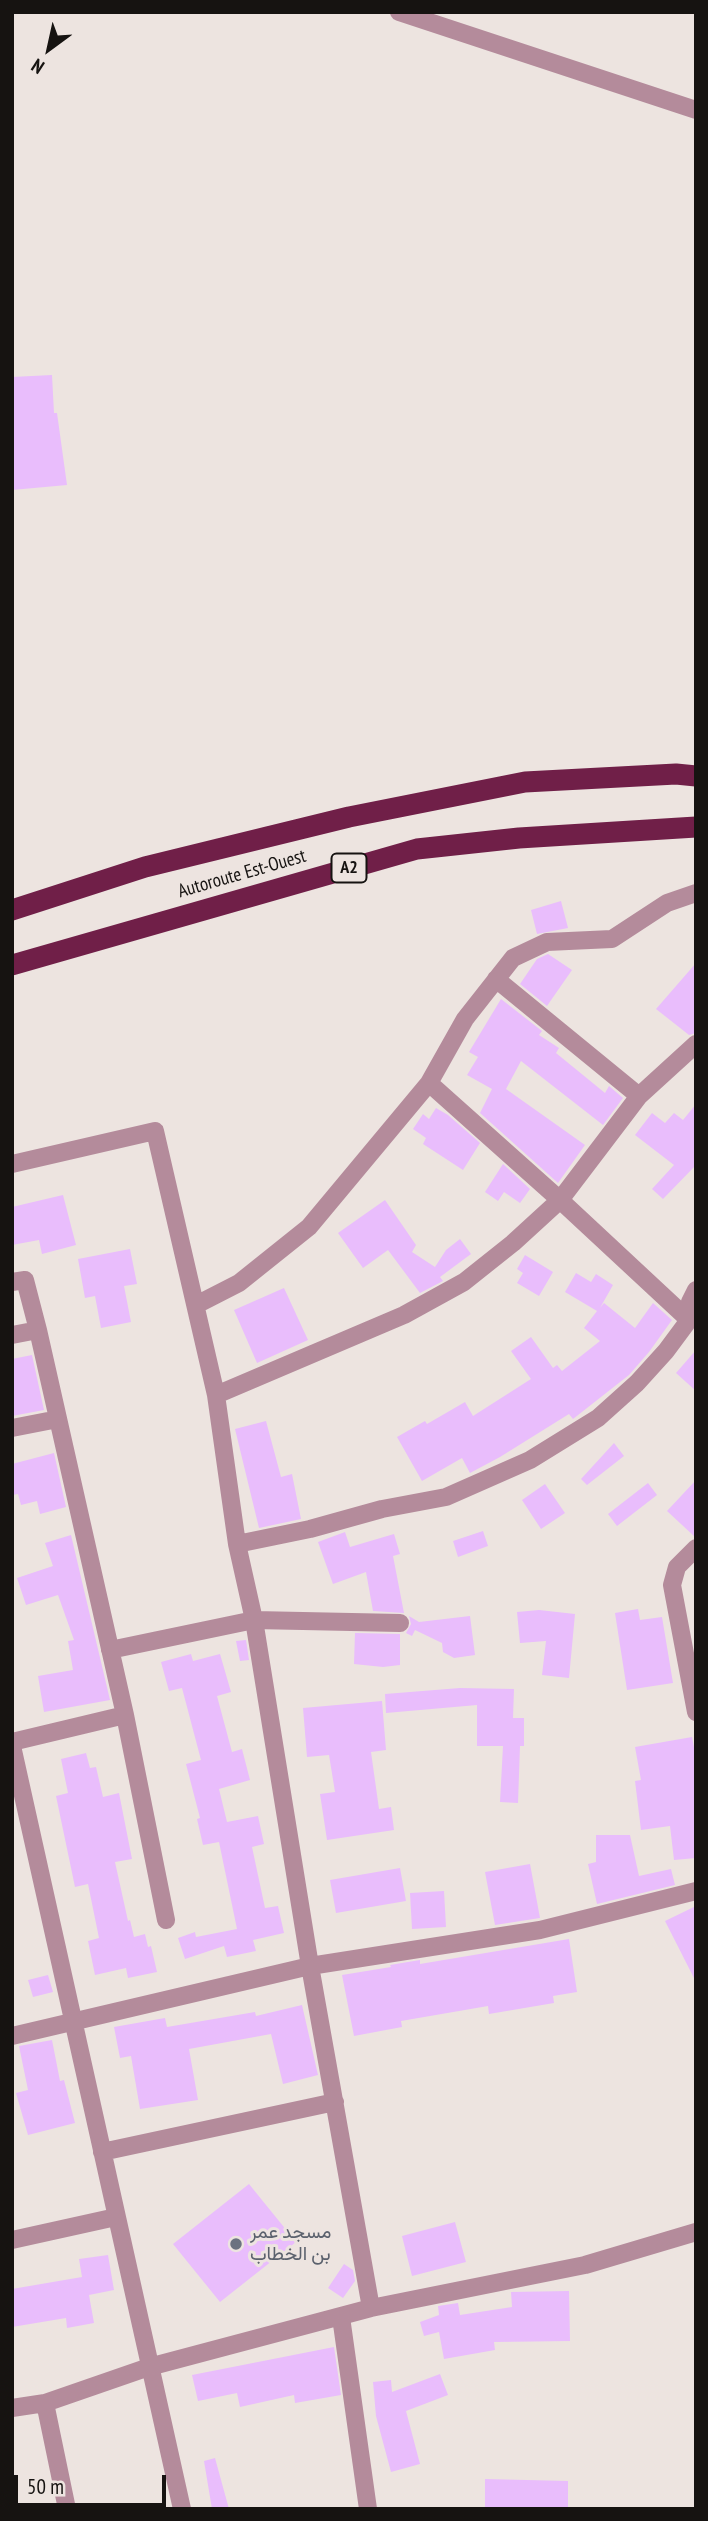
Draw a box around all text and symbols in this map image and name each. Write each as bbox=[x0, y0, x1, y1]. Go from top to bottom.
north arrow bbox=[14, 14, 84, 84]
text: N bbox=[27, 54, 48, 79]
street label: Autoroute Est-Ouest bbox=[175, 845, 309, 903]
road number: A2 bbox=[332, 854, 366, 882]
place label: مسجد عمر بن الخطاب bbox=[250, 2222, 331, 2266]
marker: مسجد عمر بن الخطاب bbox=[228, 2236, 244, 2252]
scale bar bbox=[18, 2462, 170, 2506]
text: 50 m bbox=[27, 2473, 64, 2500]

